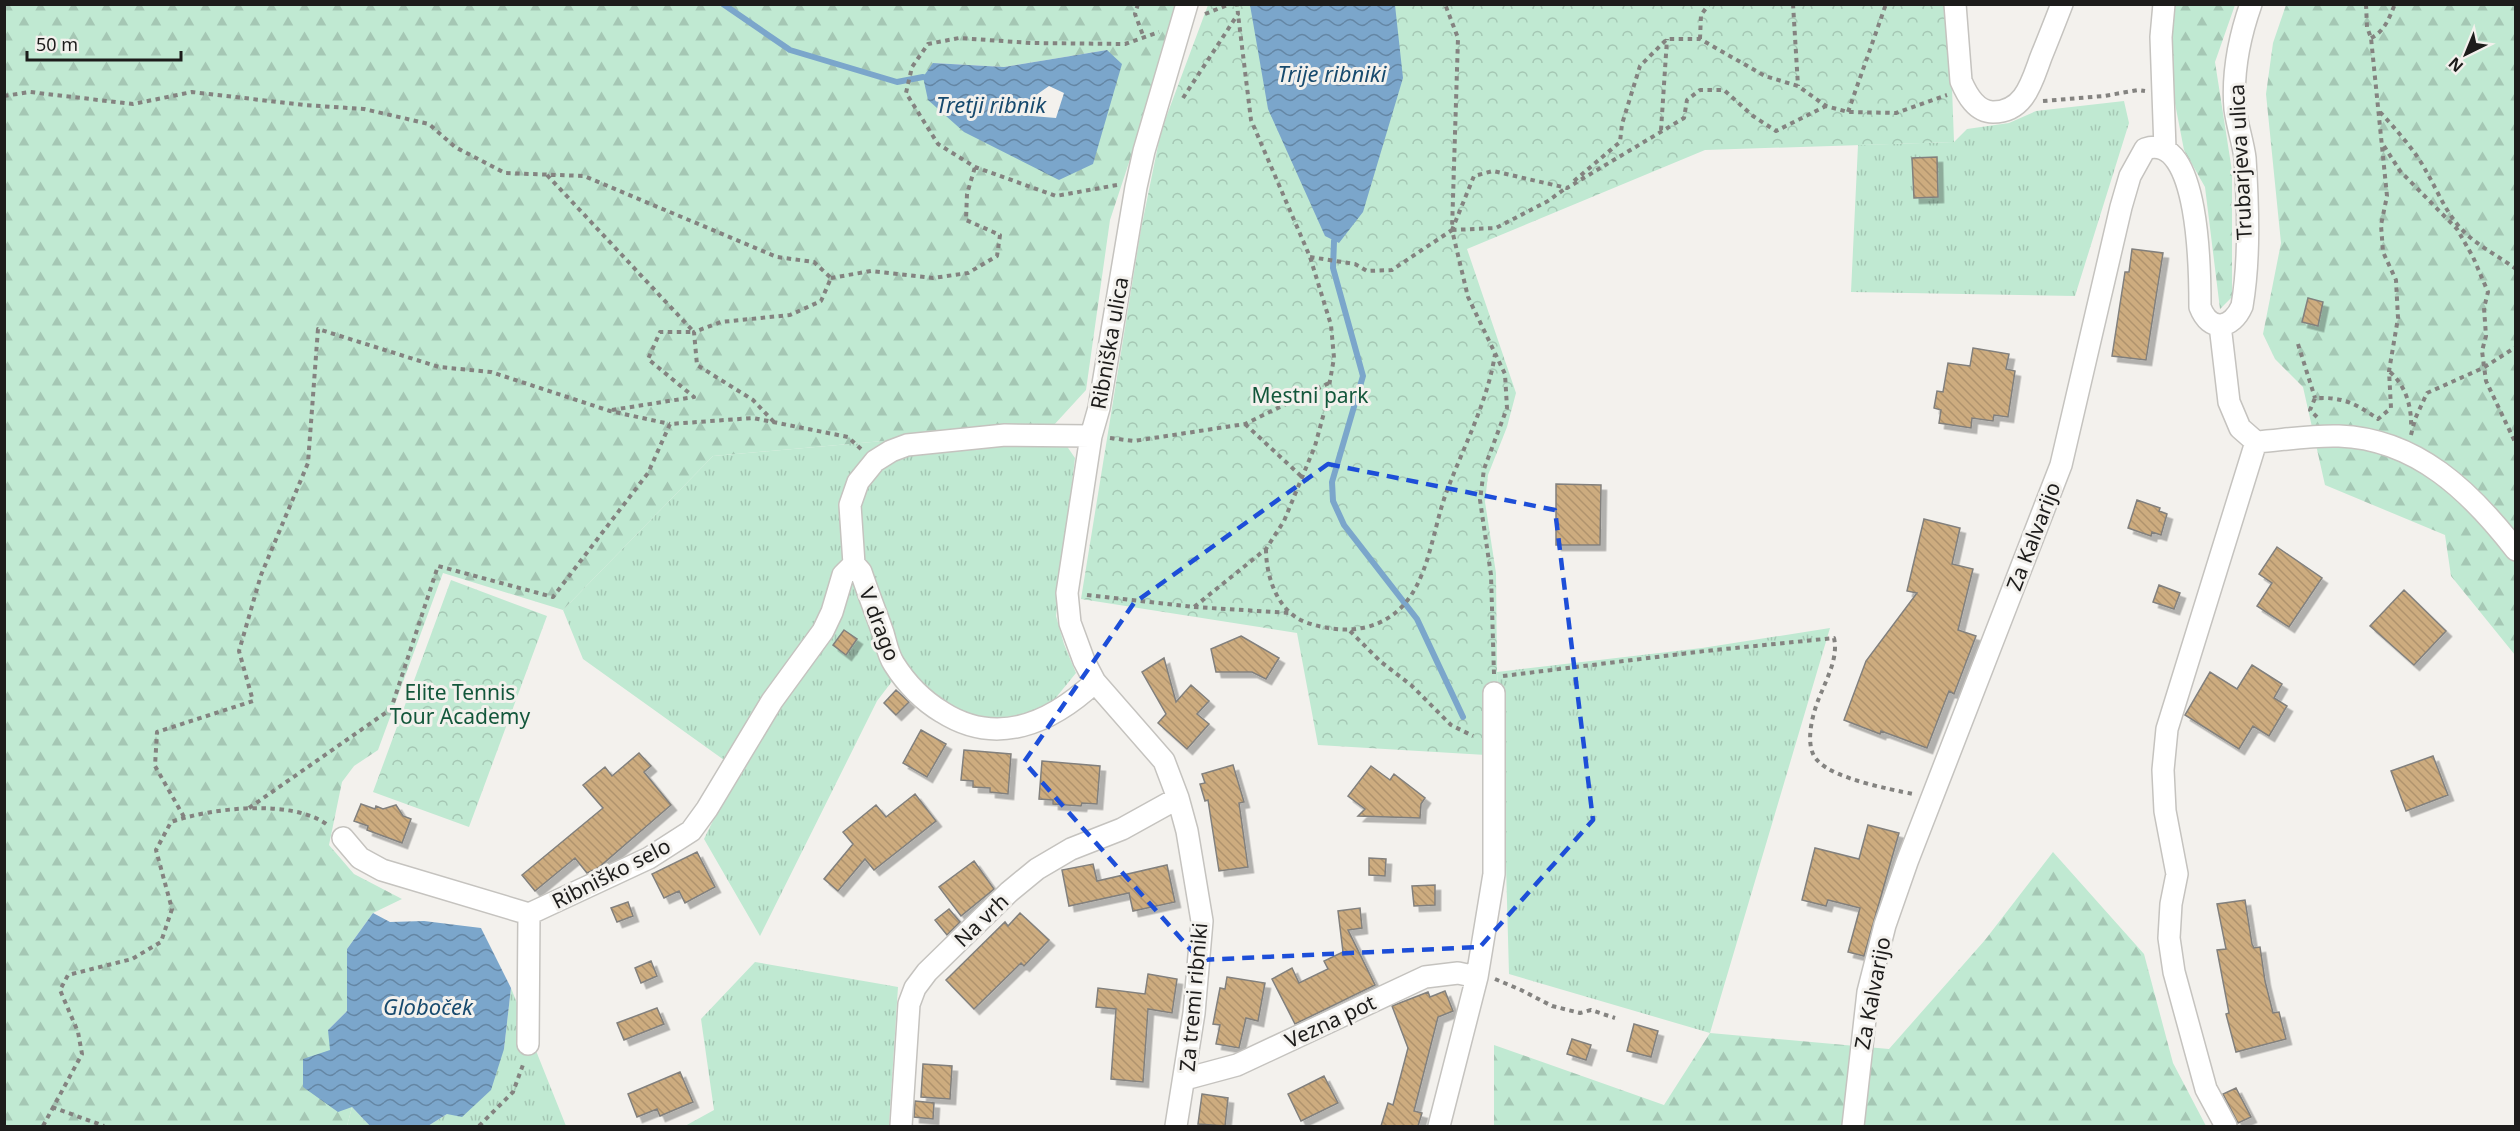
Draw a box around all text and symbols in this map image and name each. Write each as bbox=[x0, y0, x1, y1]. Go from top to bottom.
scale bar bbox=[27, 24, 182, 62]
north arrow bbox=[2436, 24, 2496, 84]
text: 50 m bbox=[36, 32, 78, 56]
text: N bbox=[2444, 52, 2468, 77]
water label: Trije ribniki bbox=[1278, 58, 1387, 88]
street label: Trubarjeva ulica bbox=[2222, 83, 2258, 241]
water label: Tretji ribnik bbox=[936, 89, 1047, 119]
street label: Ribniška ulica bbox=[1084, 275, 1134, 411]
park label: Mestni park bbox=[1252, 381, 1369, 409]
street label: Za Kalvarijo bbox=[1999, 478, 2067, 594]
street label: V drago bbox=[853, 583, 907, 665]
park label: Elite Tennis Tour Academy bbox=[390, 678, 530, 730]
street label: Ribniško selo bbox=[547, 831, 675, 915]
street label: Na vrh bbox=[948, 887, 1014, 953]
street label: Za tremi ribniki bbox=[1173, 921, 1213, 1073]
street label: Za Kalvarijo bbox=[1847, 934, 1897, 1052]
street label: Vezna pot bbox=[1280, 988, 1380, 1054]
water label: Globoček bbox=[383, 991, 474, 1021]

